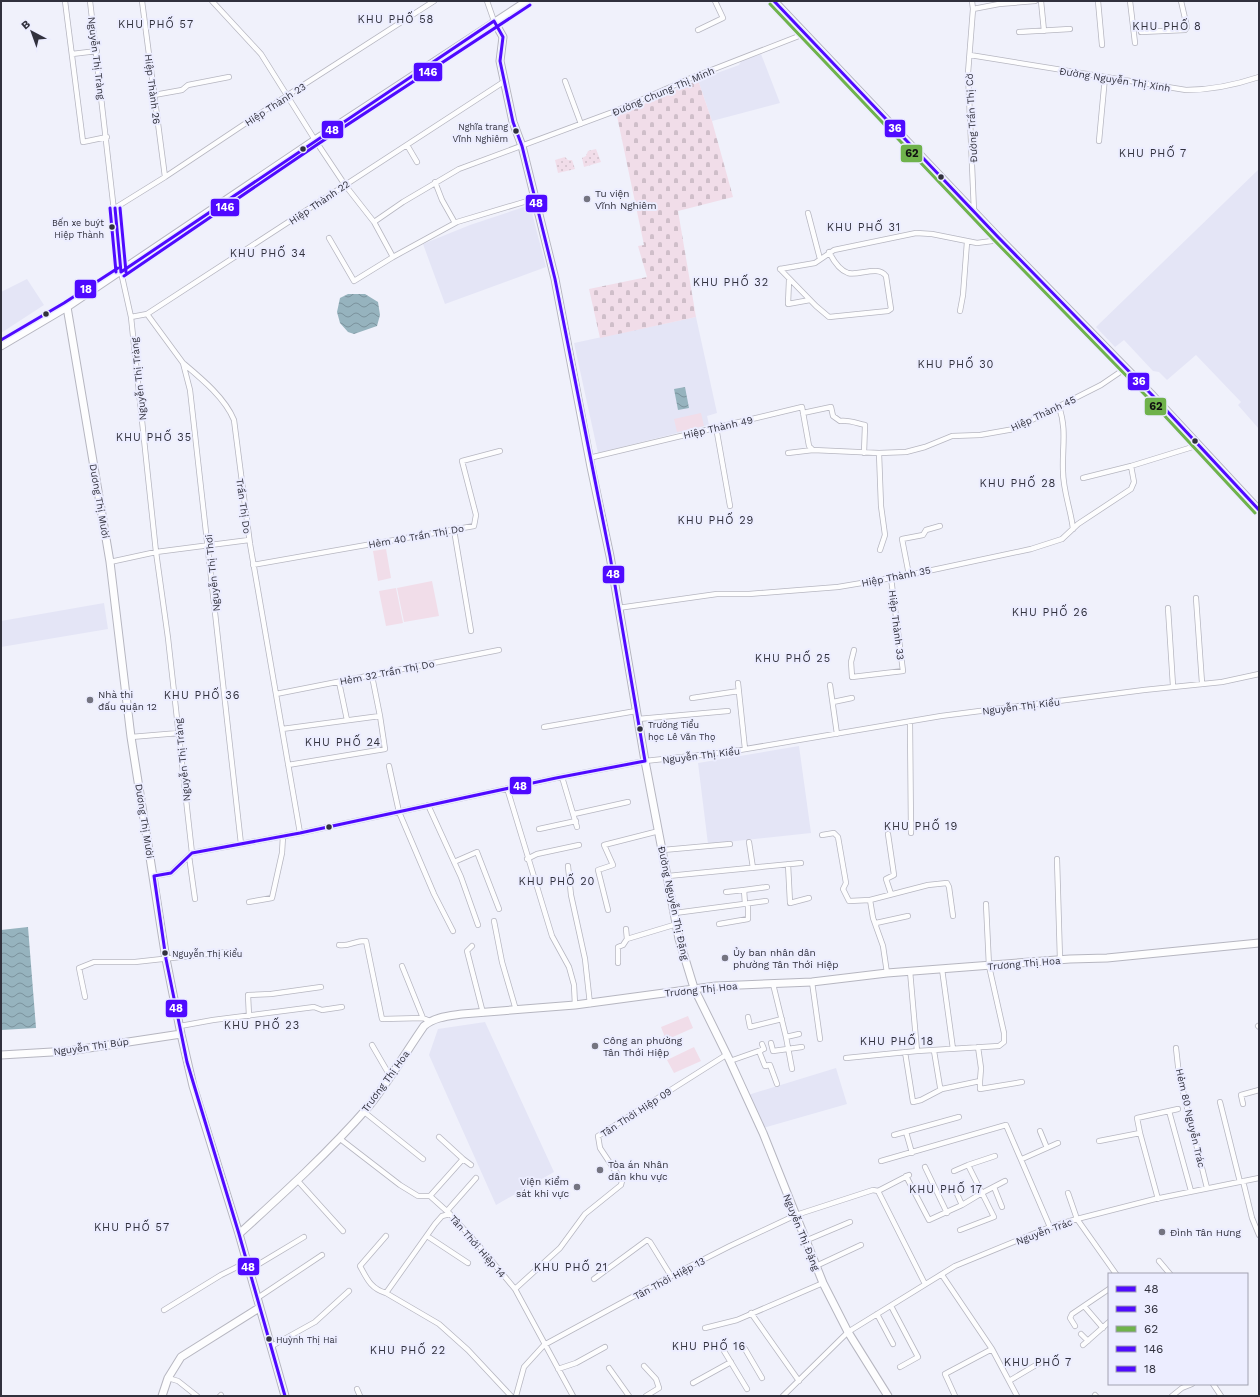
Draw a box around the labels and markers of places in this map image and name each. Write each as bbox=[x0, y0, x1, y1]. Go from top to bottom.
place label: Nghĩa trang Vĩnh Nghiêm bbox=[453, 122, 508, 144]
marker: Nghĩa trang Vĩnh Nghiêm bbox=[511, 126, 521, 136]
unlabelled marker bbox=[298, 144, 308, 154]
unlabelled marker bbox=[936, 172, 946, 182]
place label: Tu viện Vĩnh Nghiêm bbox=[595, 188, 657, 211]
marker: Tu viện Vĩnh Nghiêm bbox=[582, 194, 592, 204]
place label: Bến xe buýt Hiệp Thành bbox=[52, 217, 104, 240]
marker: Bến xe buýt Hiệp Thành bbox=[107, 222, 117, 232]
unlabelled marker bbox=[41, 309, 51, 319]
unlabelled marker bbox=[1190, 436, 1200, 446]
place label: Nhà thi đấu quận 12 bbox=[98, 689, 157, 712]
marker: Nhà thi đấu quận 12 bbox=[85, 695, 95, 705]
place label: Trường Tiểu học Lê Văn Thọ bbox=[648, 719, 715, 742]
marker: Trường Tiểu học Lê Văn Thọ bbox=[635, 724, 645, 734]
unlabelled marker bbox=[324, 822, 334, 832]
place label: Ủy ban nhân dân phường Tân Thới Hiệp bbox=[733, 947, 838, 970]
marker: Nguyễn Thị Kiểu bbox=[160, 948, 170, 958]
place label: Nguyễn Thị Kiểu bbox=[172, 948, 242, 959]
marker: Ủy ban nhân dân phường Tân Thới Hiệp bbox=[720, 953, 730, 963]
place label: Công an phường Tân Thới Hiệp bbox=[603, 1035, 683, 1058]
marker: Công an phường Tân Thới Hiệp bbox=[590, 1041, 600, 1051]
place label: Tòa án Nhân dân khu vực bbox=[608, 1159, 668, 1182]
marker: Tòa án Nhân dân khu vực bbox=[595, 1165, 605, 1175]
place label: Viện Kiểm sát khi vực bbox=[516, 1176, 569, 1199]
marker: Viện Kiểm sát khi vực bbox=[572, 1182, 582, 1192]
marker: Đình Tân Hưng bbox=[1157, 1227, 1167, 1237]
place label: Đình Tân Hưng bbox=[1170, 1227, 1241, 1238]
marker: Huỳnh Thị Hai bbox=[264, 1334, 274, 1344]
place label: Huỳnh Thị Hai bbox=[276, 1335, 337, 1345]

